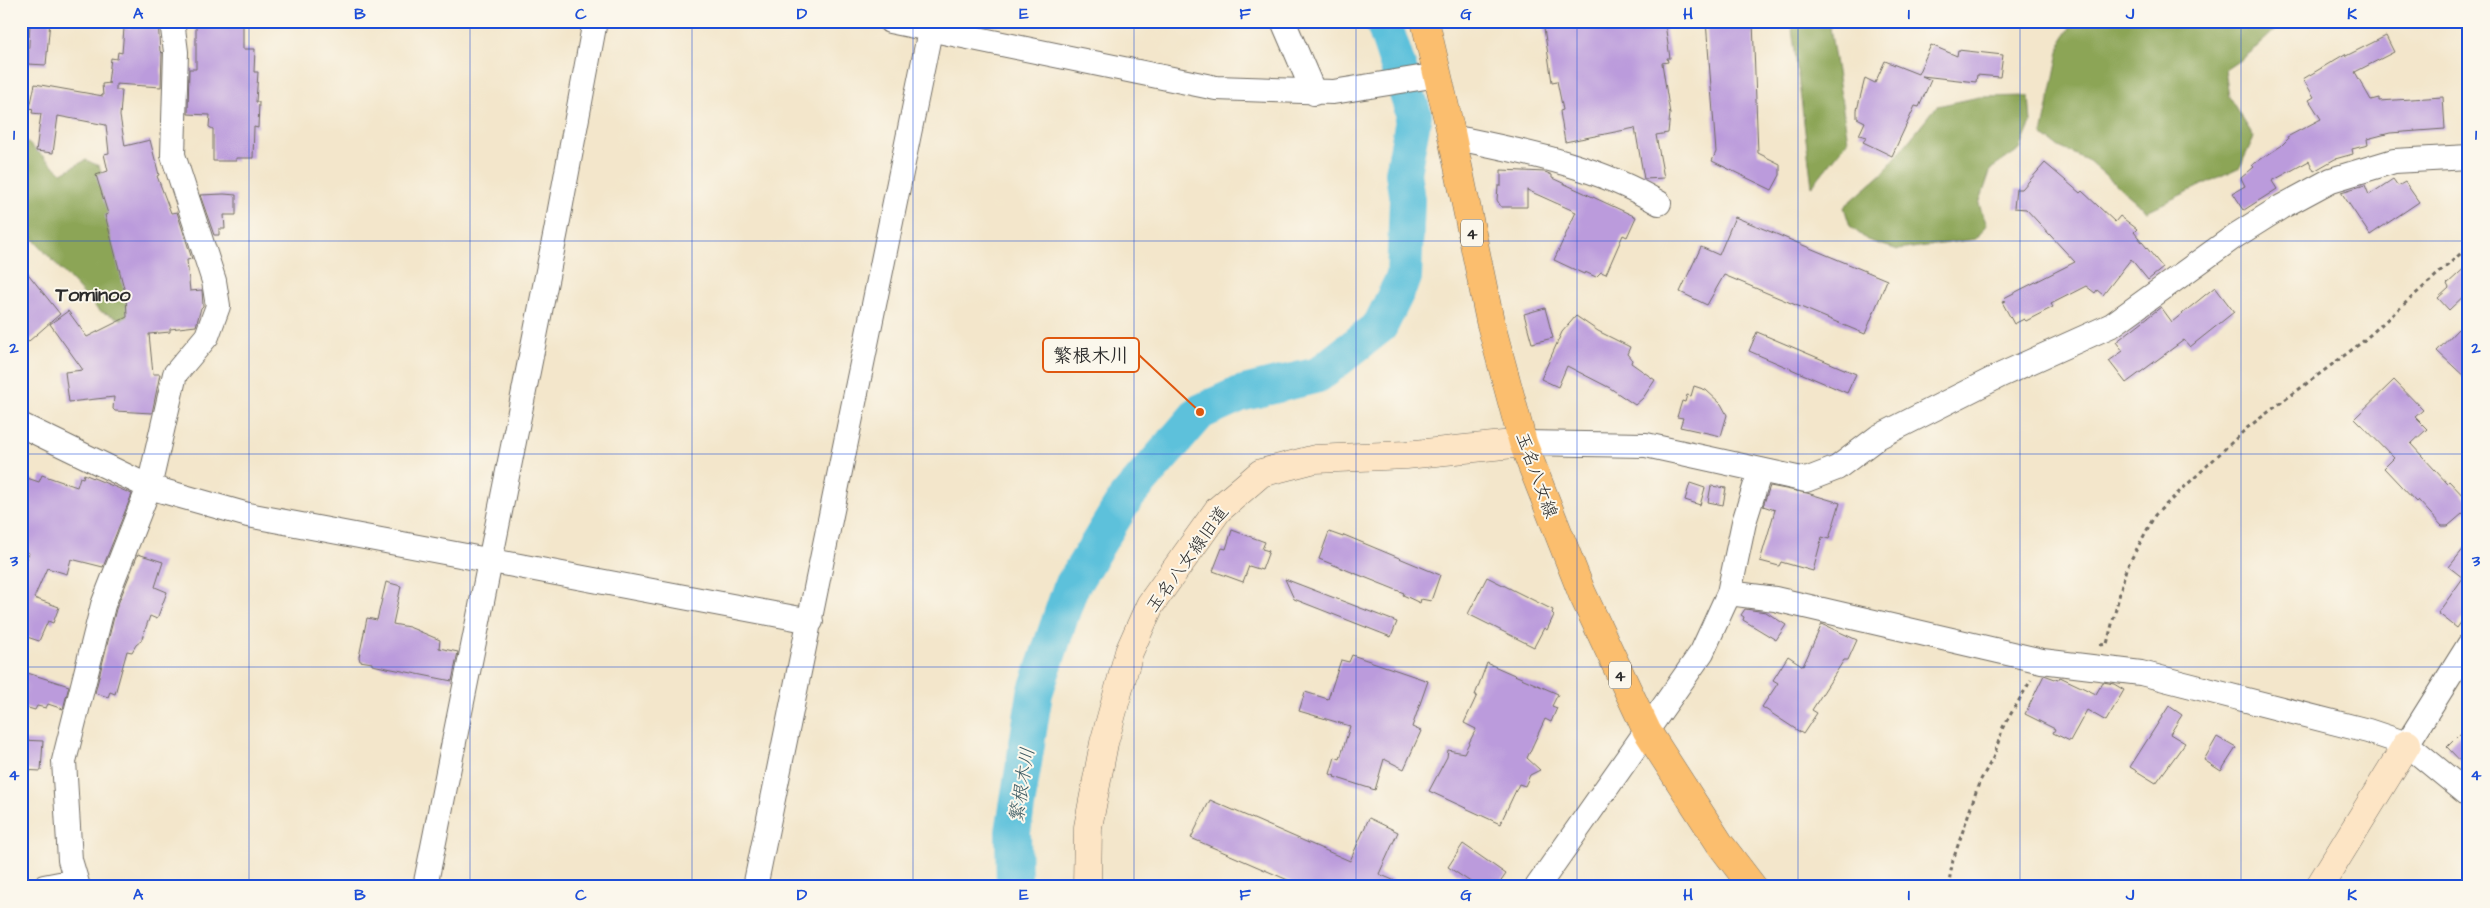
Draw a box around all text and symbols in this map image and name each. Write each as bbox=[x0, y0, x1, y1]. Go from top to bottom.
text: A bbox=[133, 3, 144, 25]
text: B bbox=[354, 3, 366, 25]
text: C bbox=[575, 3, 587, 25]
text: D bbox=[797, 3, 808, 25]
text: E bbox=[1019, 3, 1029, 25]
text: F bbox=[1239, 3, 1251, 25]
text: G bbox=[1460, 3, 1472, 25]
text: H bbox=[1683, 3, 1693, 25]
text: I bbox=[1908, 3, 1910, 25]
text: J bbox=[2125, 3, 2135, 25]
text: K bbox=[2347, 3, 2357, 25]
text: 1 bbox=[13, 124, 16, 146]
text: 1 bbox=[2475, 124, 2478, 146]
road number: 4 bbox=[1461, 220, 1483, 247]
district label: Tominoo bbox=[55, 281, 131, 309]
text: 2 bbox=[8, 337, 19, 359]
text: 2 bbox=[2470, 337, 2481, 359]
callout: 繁根木川 bbox=[1043, 338, 1139, 372]
text: 繁根木川 bbox=[1053, 343, 1129, 370]
street label: 玉名八女線 bbox=[1509, 429, 1564, 522]
street label: 玉名八女線旧道 bbox=[1140, 501, 1235, 618]
text: 3 bbox=[9, 550, 19, 572]
text: 3 bbox=[2471, 550, 2481, 572]
road number: 4 bbox=[1609, 662, 1631, 688]
water label: 繁根木川 bbox=[1003, 746, 1042, 825]
text: 4 bbox=[9, 764, 20, 786]
text: 4 bbox=[2471, 764, 2482, 786]
text: A bbox=[133, 884, 144, 906]
text: B bbox=[354, 884, 366, 906]
text: C bbox=[575, 884, 587, 906]
text: D bbox=[797, 884, 808, 906]
text: E bbox=[1019, 884, 1029, 906]
text: F bbox=[1239, 884, 1251, 906]
text: G bbox=[1460, 884, 1472, 906]
text: H bbox=[1683, 884, 1693, 906]
text: I bbox=[1908, 884, 1910, 906]
text: J bbox=[2125, 884, 2135, 906]
text: K bbox=[2347, 884, 2357, 906]

